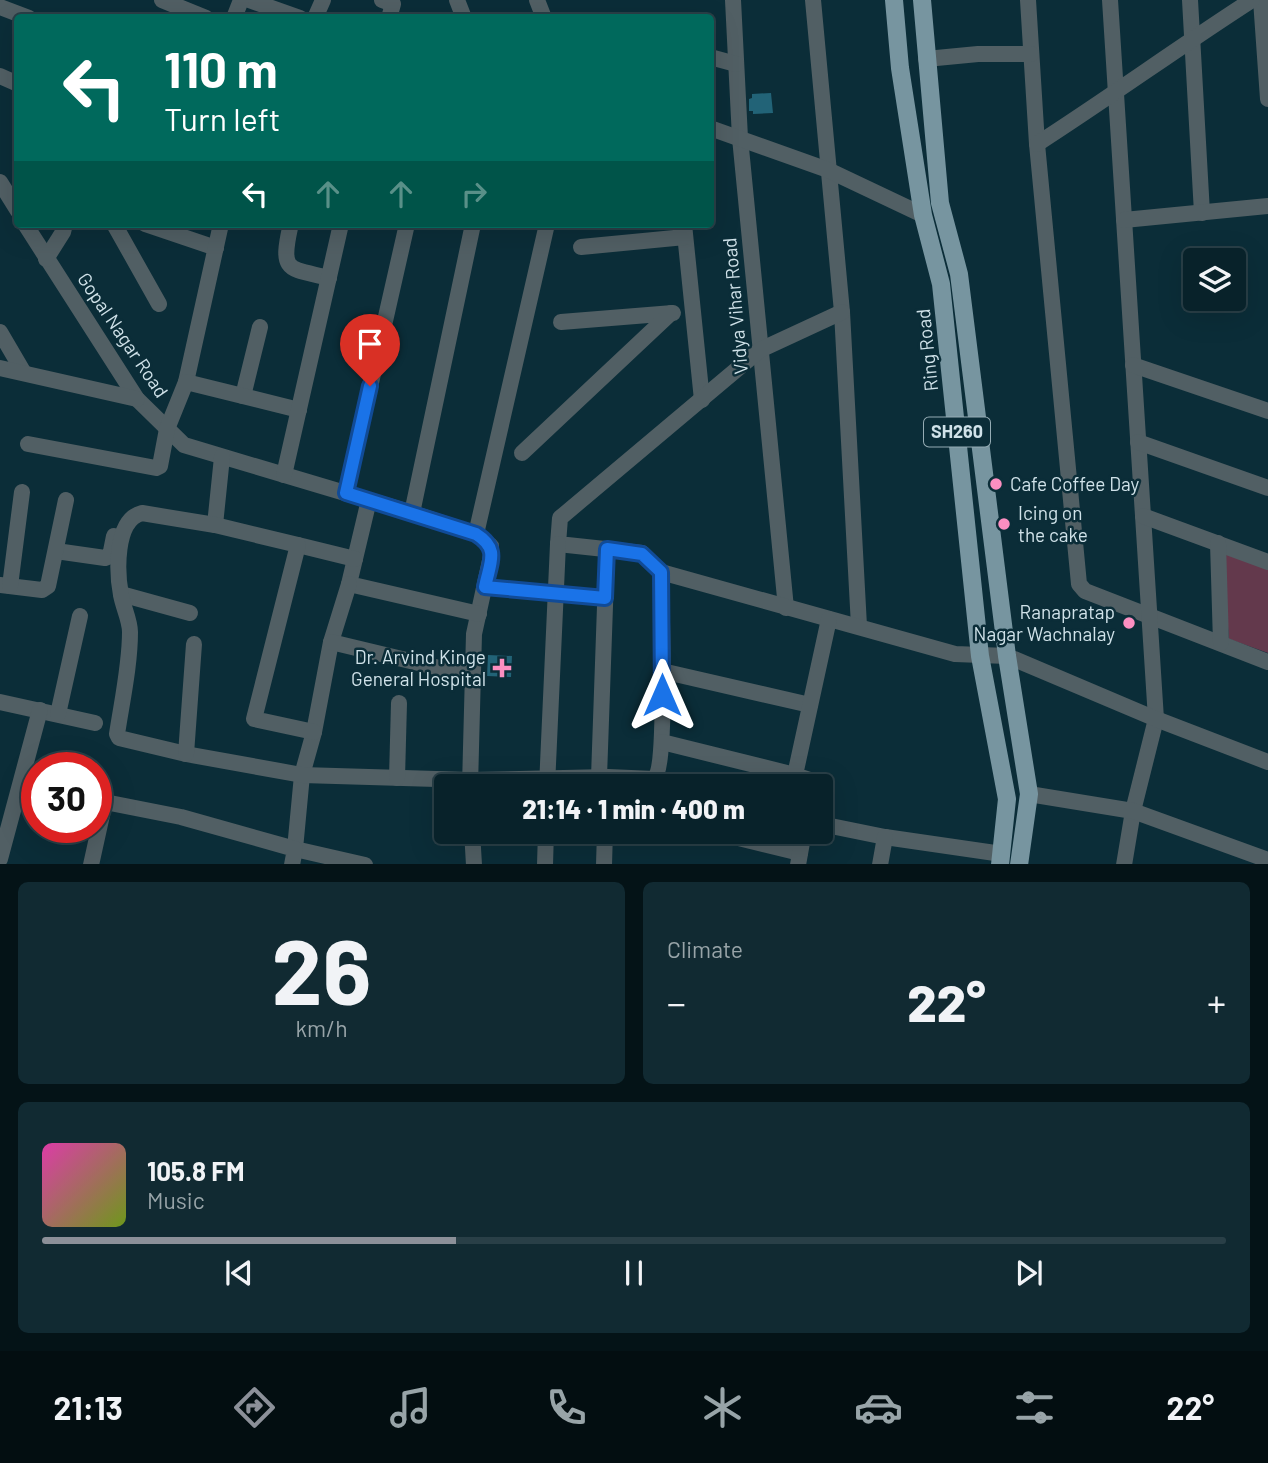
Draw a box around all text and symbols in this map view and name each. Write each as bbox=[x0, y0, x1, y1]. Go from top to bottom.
text: 110 m bbox=[164, 39, 278, 98]
icon: left bbox=[49, 42, 140, 133]
text: Turn left bbox=[164, 99, 281, 137]
icon: left bbox=[236, 175, 274, 213]
icon: ahead bbox=[309, 175, 347, 213]
icon: ahead bbox=[382, 175, 420, 213]
icon: right bbox=[455, 175, 493, 213]
street label: Vidya Vihar Road bbox=[717, 237, 752, 375]
map controls bbox=[1183, 248, 1246, 311]
button: layers bbox=[1183, 248, 1246, 311]
street label: Gopal Nagar Road bbox=[73, 268, 174, 401]
street label: Ring Road bbox=[911, 308, 942, 392]
pin bbox=[340, 314, 400, 386]
icon: arrive bbox=[351, 325, 389, 363]
road number: SH260 bbox=[924, 418, 990, 446]
place label: Cafe Coffee Day bbox=[1010, 472, 1139, 495]
marker: Cafe Coffee Day bbox=[988, 476, 1004, 492]
place label: Icing on the cake bbox=[1018, 501, 1088, 546]
marker: Icing on the cake bbox=[996, 516, 1012, 532]
place label: Ranapratap Nagar Wachnalay bbox=[974, 600, 1115, 645]
marker: Ranapratap Nagar Wachnalay bbox=[1121, 615, 1137, 631]
place label: Dr. Arvind Kinge General Hospital bbox=[351, 645, 486, 690]
marker: Dr. Arvind Kinge General Hospital bbox=[492, 658, 512, 678]
position arrow bbox=[625, 658, 699, 732]
speed limit sign: 30 bbox=[21, 752, 112, 843]
text: 21:14 · 1 min · 400 m bbox=[522, 793, 745, 824]
text: 26 bbox=[272, 914, 371, 1023]
text: Climate bbox=[667, 935, 743, 963]
text: 22° bbox=[907, 970, 986, 1032]
text: − bbox=[667, 979, 686, 1025]
text: + bbox=[1207, 979, 1226, 1025]
text: km/h bbox=[295, 1014, 348, 1042]
text: 105.8 FM bbox=[147, 1155, 244, 1186]
text: Music bbox=[147, 1186, 205, 1214]
icon: previous bbox=[220, 1254, 258, 1292]
icon: pause bbox=[615, 1254, 653, 1292]
icon: next bbox=[1010, 1254, 1048, 1292]
icon: directions bbox=[230, 1383, 279, 1432]
icon: music bbox=[386, 1383, 435, 1432]
icon: phone bbox=[542, 1383, 591, 1432]
icon: climate bbox=[698, 1383, 747, 1432]
icon: car bbox=[854, 1383, 903, 1432]
icon: filters bbox=[1010, 1383, 1059, 1432]
text: 21:13 bbox=[54, 1388, 123, 1426]
text: 22° bbox=[1167, 1388, 1214, 1426]

